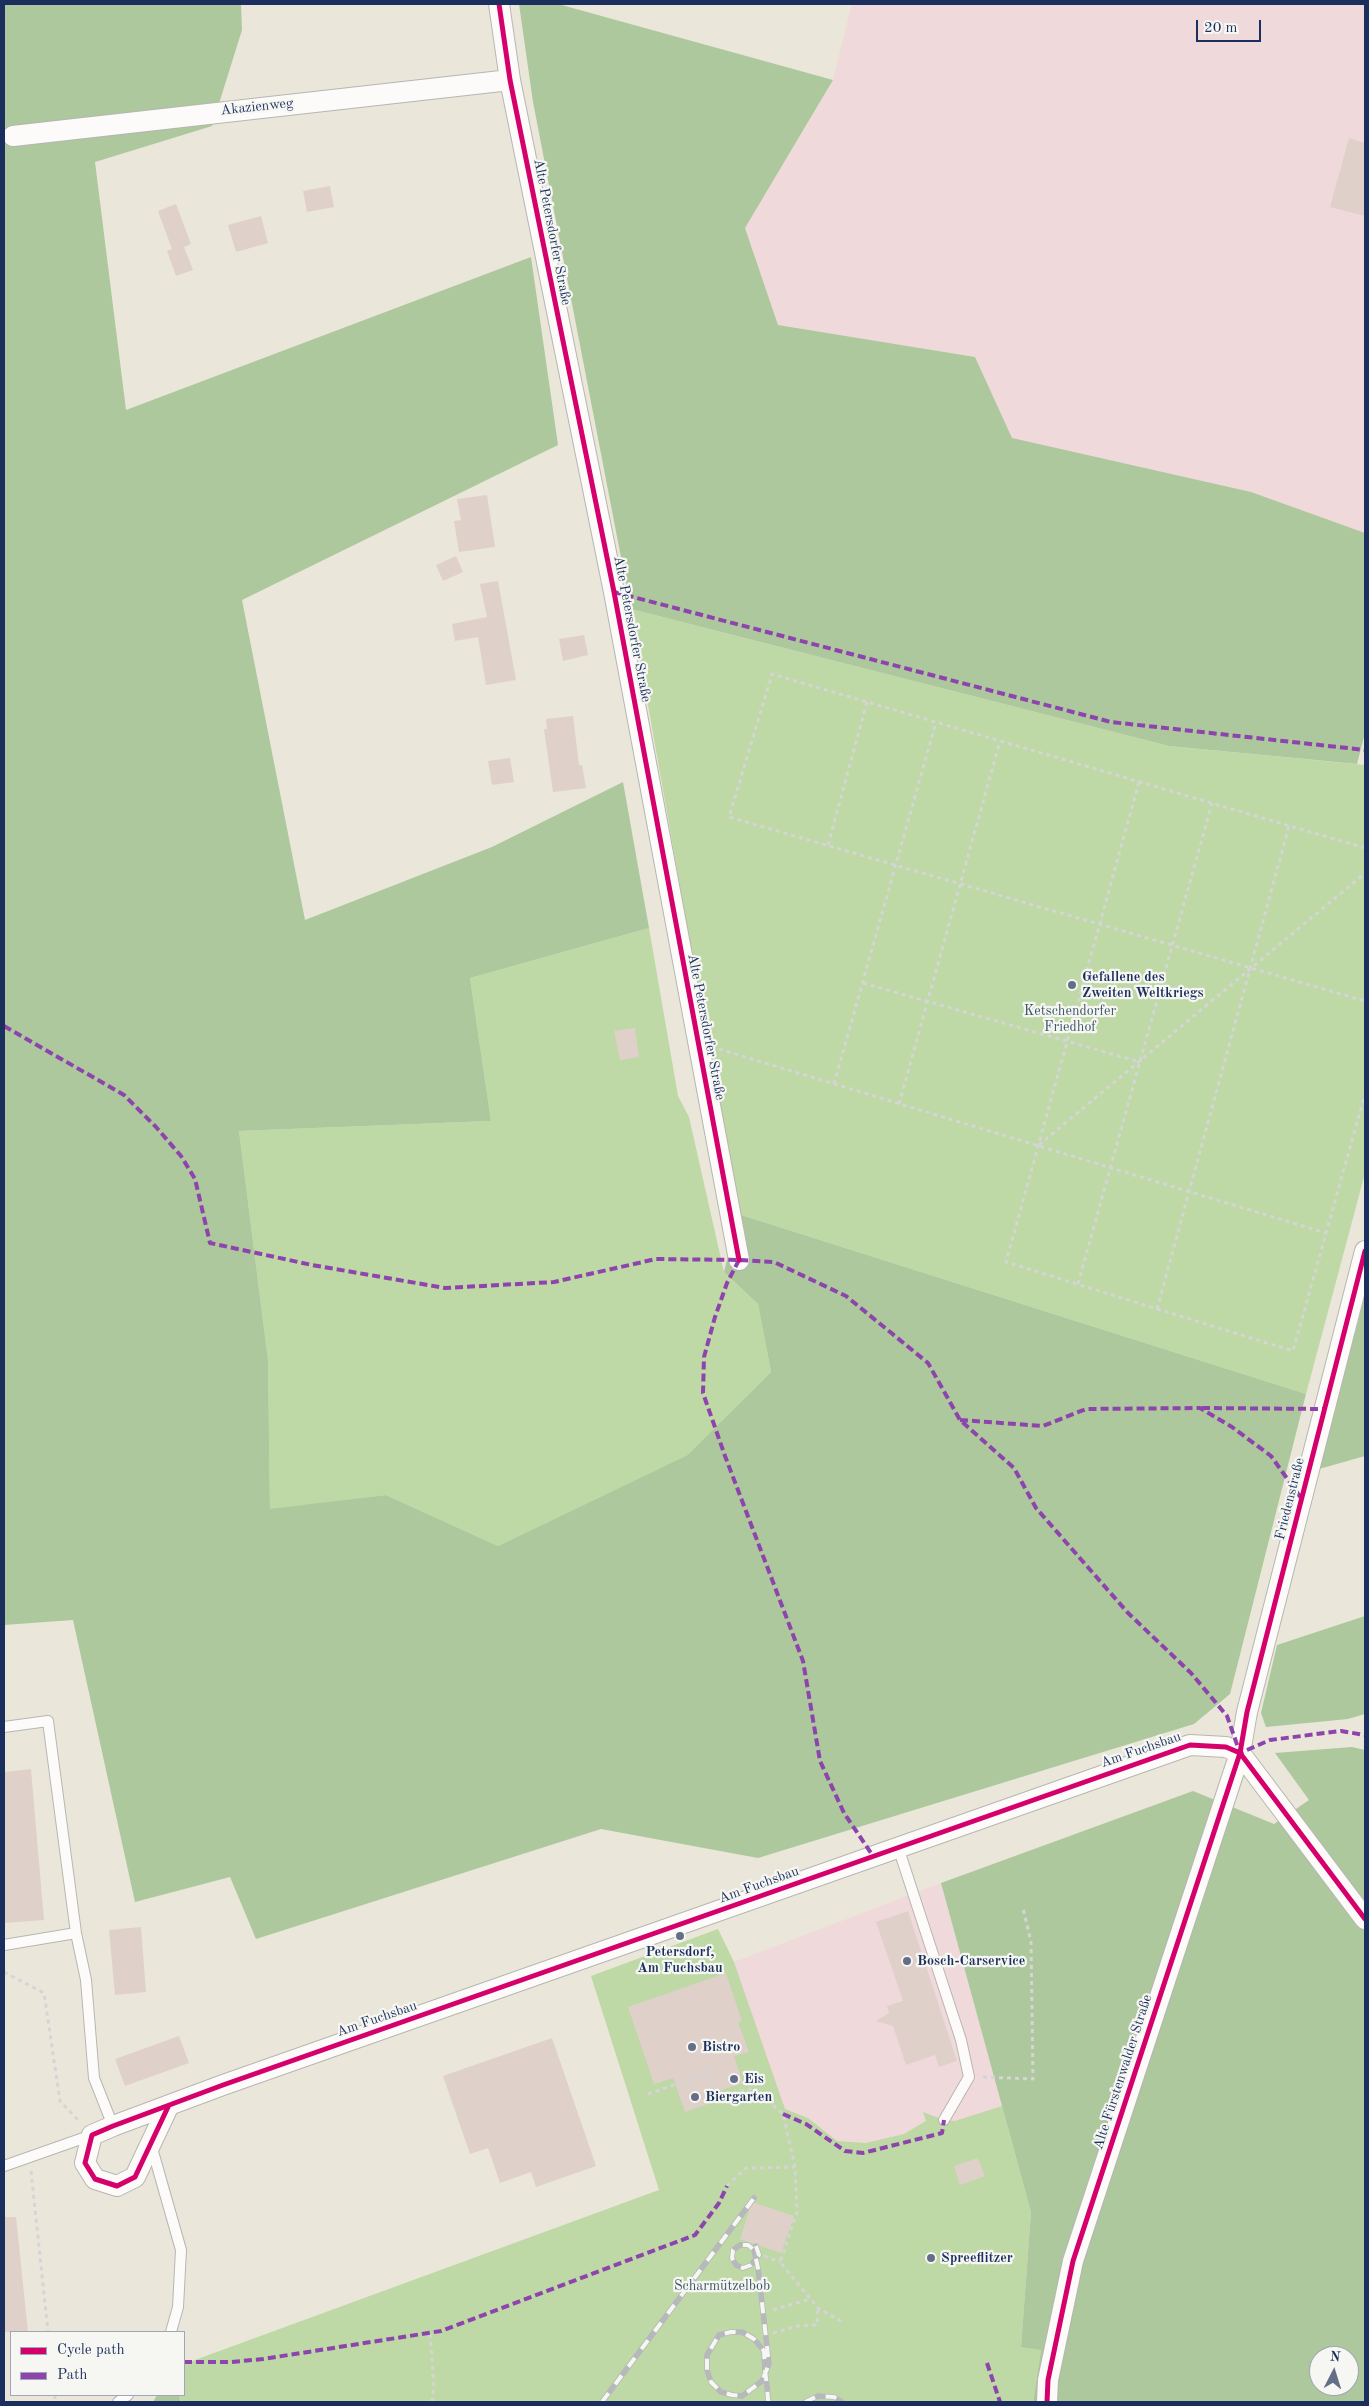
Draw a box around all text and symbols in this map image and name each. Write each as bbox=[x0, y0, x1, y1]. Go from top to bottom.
scale bar bbox=[1199, 10, 1264, 42]
text: 20 m bbox=[1204, 21, 1238, 36]
street label: Akazienweg bbox=[220, 95, 294, 119]
street label: Alte Petersdorfer Straße bbox=[530, 157, 574, 307]
street label: Alte Petersdorfer Straße bbox=[610, 554, 654, 704]
street label: Alte Petersdorfer Straße bbox=[684, 952, 728, 1102]
place label: Gefallene des Zweiten Weltkriegs bbox=[1082, 969, 1204, 1002]
marker: Gefallene des Zweiten Weltkriegs bbox=[1066, 979, 1078, 991]
park label: Ketschendorfer Friedhof bbox=[1024, 1003, 1116, 1036]
street label: Friedenstraße bbox=[1272, 1456, 1308, 1542]
street label: Am Fuchsbau bbox=[1099, 1728, 1183, 1772]
street label: Am Fuchsbau bbox=[717, 1863, 801, 1907]
marker: Petersdorf, Am Fuchsbau bbox=[674, 1930, 686, 1942]
place label: Petersdorf, Am Fuchsbau bbox=[637, 1944, 723, 1976]
place label: Bosch-Carservice bbox=[917, 1953, 1025, 1969]
marker: Bosch-Carservice bbox=[901, 1955, 913, 1967]
street label: Alte Fürstenwalder Straße bbox=[1090, 1992, 1156, 2152]
street label: Am Fuchsbau bbox=[335, 1997, 419, 2041]
place label: Bistro bbox=[702, 2039, 740, 2055]
marker: Bistro bbox=[686, 2041, 698, 2053]
place label: Eis bbox=[744, 2071, 764, 2087]
marker: Eis bbox=[728, 2073, 740, 2085]
place label: Biergarten bbox=[705, 2089, 772, 2105]
marker: Biergarten bbox=[689, 2091, 701, 2103]
place label: Spreeflitzer bbox=[941, 2250, 1013, 2266]
marker: Spreeflitzer bbox=[925, 2252, 937, 2264]
park label: Scharmützelbob bbox=[674, 2278, 770, 2294]
legend bbox=[10, 2331, 185, 2396]
text: Cycle path bbox=[57, 2343, 125, 2358]
north arrow bbox=[1309, 2346, 1359, 2396]
text: N bbox=[1329, 2350, 1341, 2364]
text: Path bbox=[57, 2368, 87, 2383]

